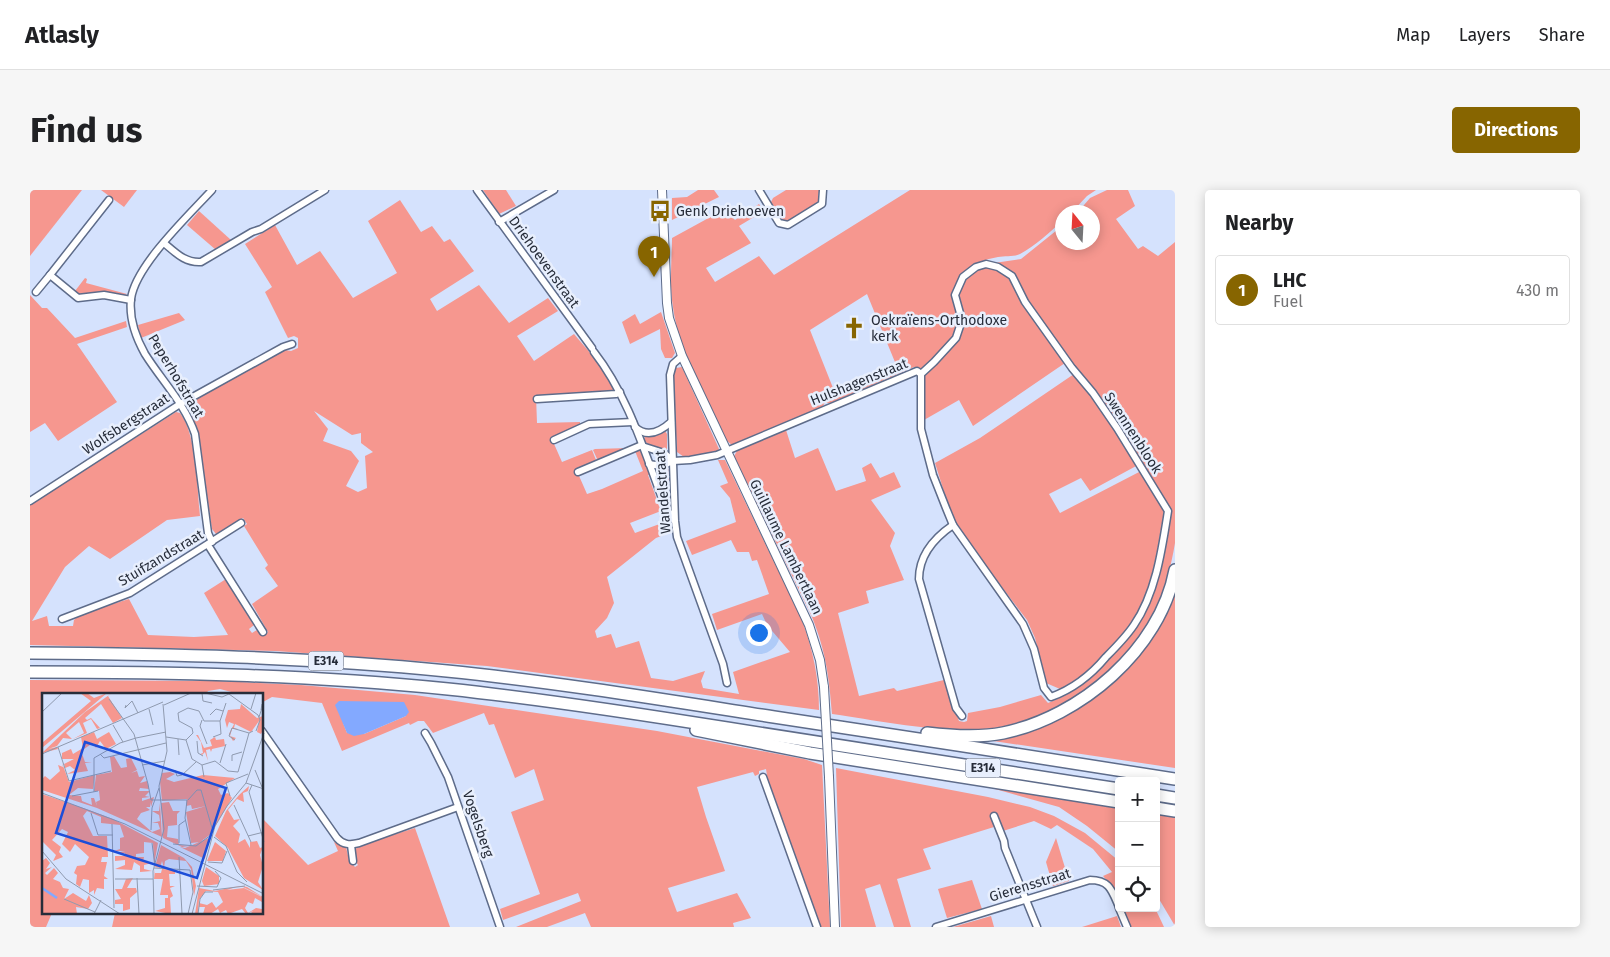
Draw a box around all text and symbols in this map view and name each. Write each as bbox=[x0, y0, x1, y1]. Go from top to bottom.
text: Atlasly bbox=[25, 21, 99, 49]
text: Map bbox=[1396, 24, 1431, 46]
text: Layers bbox=[1459, 24, 1511, 46]
text: Share bbox=[1539, 24, 1585, 46]
button: Directions bbox=[1452, 107, 1580, 153]
text: Find us bbox=[30, 109, 142, 151]
bus stop icon: Genk Driehoeven bbox=[647, 198, 673, 224]
place label: Genk Driehoeven bbox=[676, 203, 784, 220]
north arrow bbox=[1055, 205, 1100, 250]
text: Nearby bbox=[1225, 210, 1293, 236]
street label: Driehoevenstraat bbox=[505, 213, 584, 312]
pin: 1 bbox=[638, 236, 670, 277]
text: LHC bbox=[1273, 269, 1306, 292]
text: 1 bbox=[1238, 281, 1246, 300]
text: 430 m bbox=[1516, 281, 1559, 300]
text: Fuel bbox=[1273, 292, 1303, 311]
place label: Oekraïens-Orthodoxe kerk bbox=[871, 312, 1007, 345]
church icon: Oekraïens-Orthodoxe kerk bbox=[841, 315, 867, 341]
street label: Peperhofstraat bbox=[144, 331, 208, 422]
street label: Hulshagenstraat bbox=[808, 354, 911, 409]
street label: Wolfsbergstraat bbox=[79, 389, 173, 458]
street label: Swennenblook bbox=[1100, 389, 1166, 477]
street label: Wandelstraat bbox=[652, 449, 674, 534]
street label: Guillaume Lambertlaan bbox=[746, 477, 826, 617]
street label: Stuifzandstraat bbox=[115, 525, 207, 590]
your location bbox=[746, 620, 772, 646]
road number: E314 bbox=[308, 652, 344, 671]
inset map bbox=[42, 693, 264, 914]
road number: E314 bbox=[966, 758, 1000, 778]
map controls bbox=[1115, 777, 1160, 912]
button: + bbox=[1115, 777, 1160, 822]
street label: Vogelsberg bbox=[459, 788, 498, 860]
button: − bbox=[1115, 822, 1160, 867]
street label: Gierensstraat bbox=[987, 864, 1074, 905]
button: locate bbox=[1115, 867, 1160, 912]

